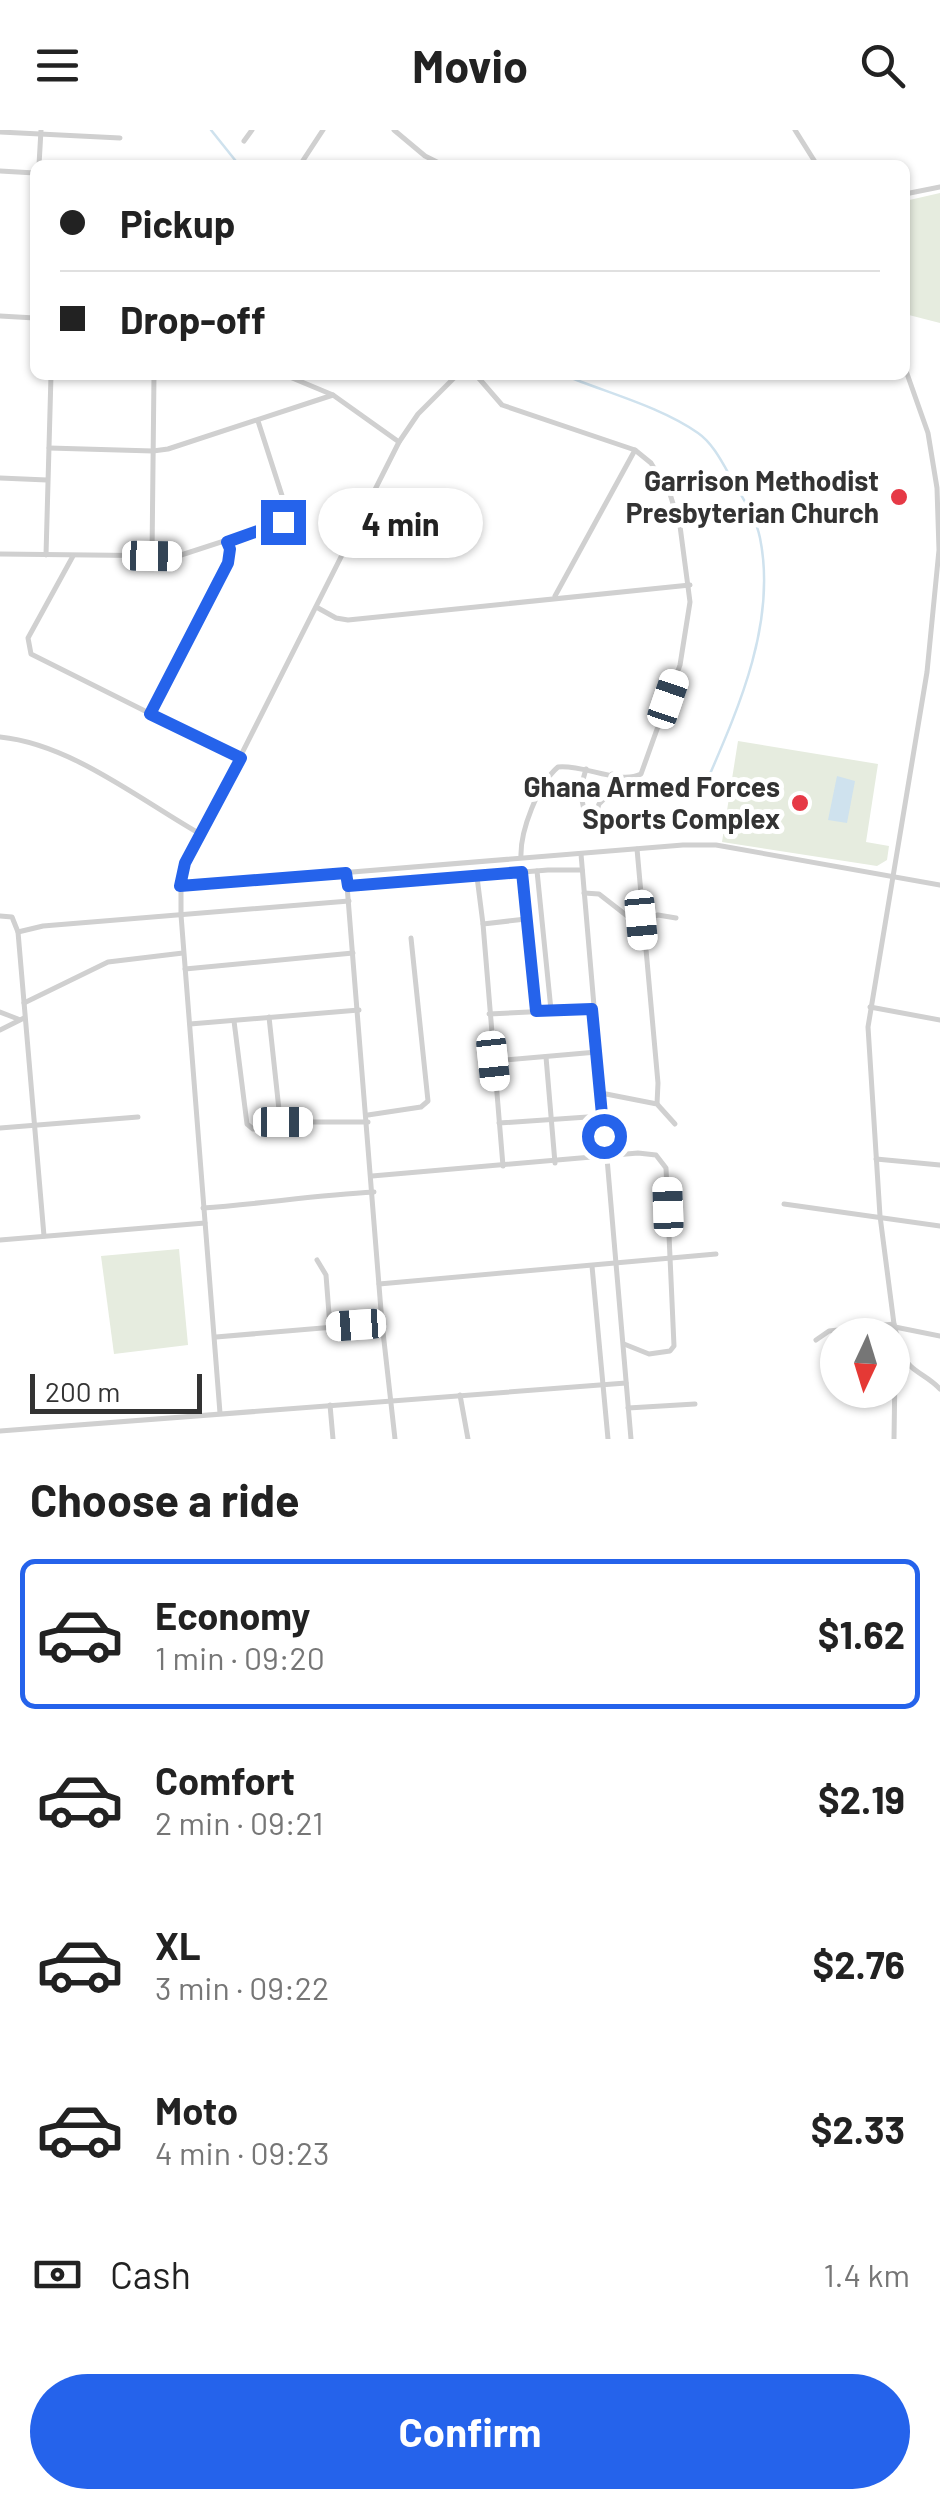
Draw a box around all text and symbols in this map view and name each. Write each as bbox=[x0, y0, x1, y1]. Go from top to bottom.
icon: menu bbox=[30, 38, 85, 93]
text: Movio bbox=[412, 38, 528, 92]
icon: search bbox=[855, 38, 910, 93]
text: Pickup bbox=[120, 200, 235, 246]
text: Drop-off bbox=[120, 296, 266, 342]
place label: Garrison Methodist Presbyterian Church bbox=[626, 463, 879, 529]
marker: Garrison Methodist Presbyterian Church bbox=[888, 486, 910, 508]
callout: 4 min bbox=[318, 487, 483, 557]
route end bbox=[261, 500, 306, 545]
text: 4 min bbox=[361, 504, 440, 542]
car bbox=[122, 540, 182, 572]
car bbox=[644, 666, 692, 732]
place label: Ghana Armed Forces Sports Complex bbox=[523, 769, 780, 835]
marker: Ghana Armed Forces Sports Complex bbox=[789, 792, 811, 814]
car bbox=[623, 889, 659, 951]
car bbox=[475, 1030, 511, 1092]
car bbox=[253, 1107, 313, 1137]
route start bbox=[582, 1114, 627, 1159]
car bbox=[652, 1176, 684, 1238]
car bbox=[325, 1308, 387, 1342]
north arrow bbox=[820, 1318, 910, 1408]
map controls bbox=[820, 1318, 910, 1408]
scale bar bbox=[30, 1369, 202, 1414]
text: 200 m bbox=[45, 1374, 120, 1408]
text: Choose a ride bbox=[30, 1472, 300, 1526]
icon: car bbox=[35, 1589, 125, 1679]
text: Economy bbox=[155, 1592, 310, 1638]
text: $1.62 bbox=[818, 1611, 905, 1657]
text: 1 min · 09:20 bbox=[155, 1638, 325, 1676]
icon: car bbox=[35, 1754, 125, 1844]
text: Comfort bbox=[155, 1757, 295, 1803]
text: $2.19 bbox=[818, 1776, 905, 1822]
text: 2 min · 09:21 bbox=[155, 1803, 323, 1841]
icon: car bbox=[35, 1919, 125, 2009]
text: XL bbox=[155, 1922, 201, 1968]
text: $2.76 bbox=[812, 1941, 905, 1987]
text: 3 min · 09:22 bbox=[155, 1968, 329, 2006]
icon: car bbox=[35, 2084, 125, 2174]
text: Moto bbox=[155, 2087, 238, 2133]
text: $2.33 bbox=[811, 2106, 905, 2152]
text: 4 min · 09:23 bbox=[155, 2133, 329, 2171]
icon: cash bbox=[30, 2247, 85, 2302]
text: Cash bbox=[110, 2251, 191, 2297]
text: 1.4 km bbox=[823, 2255, 910, 2293]
button: Confirm bbox=[30, 2374, 910, 2489]

